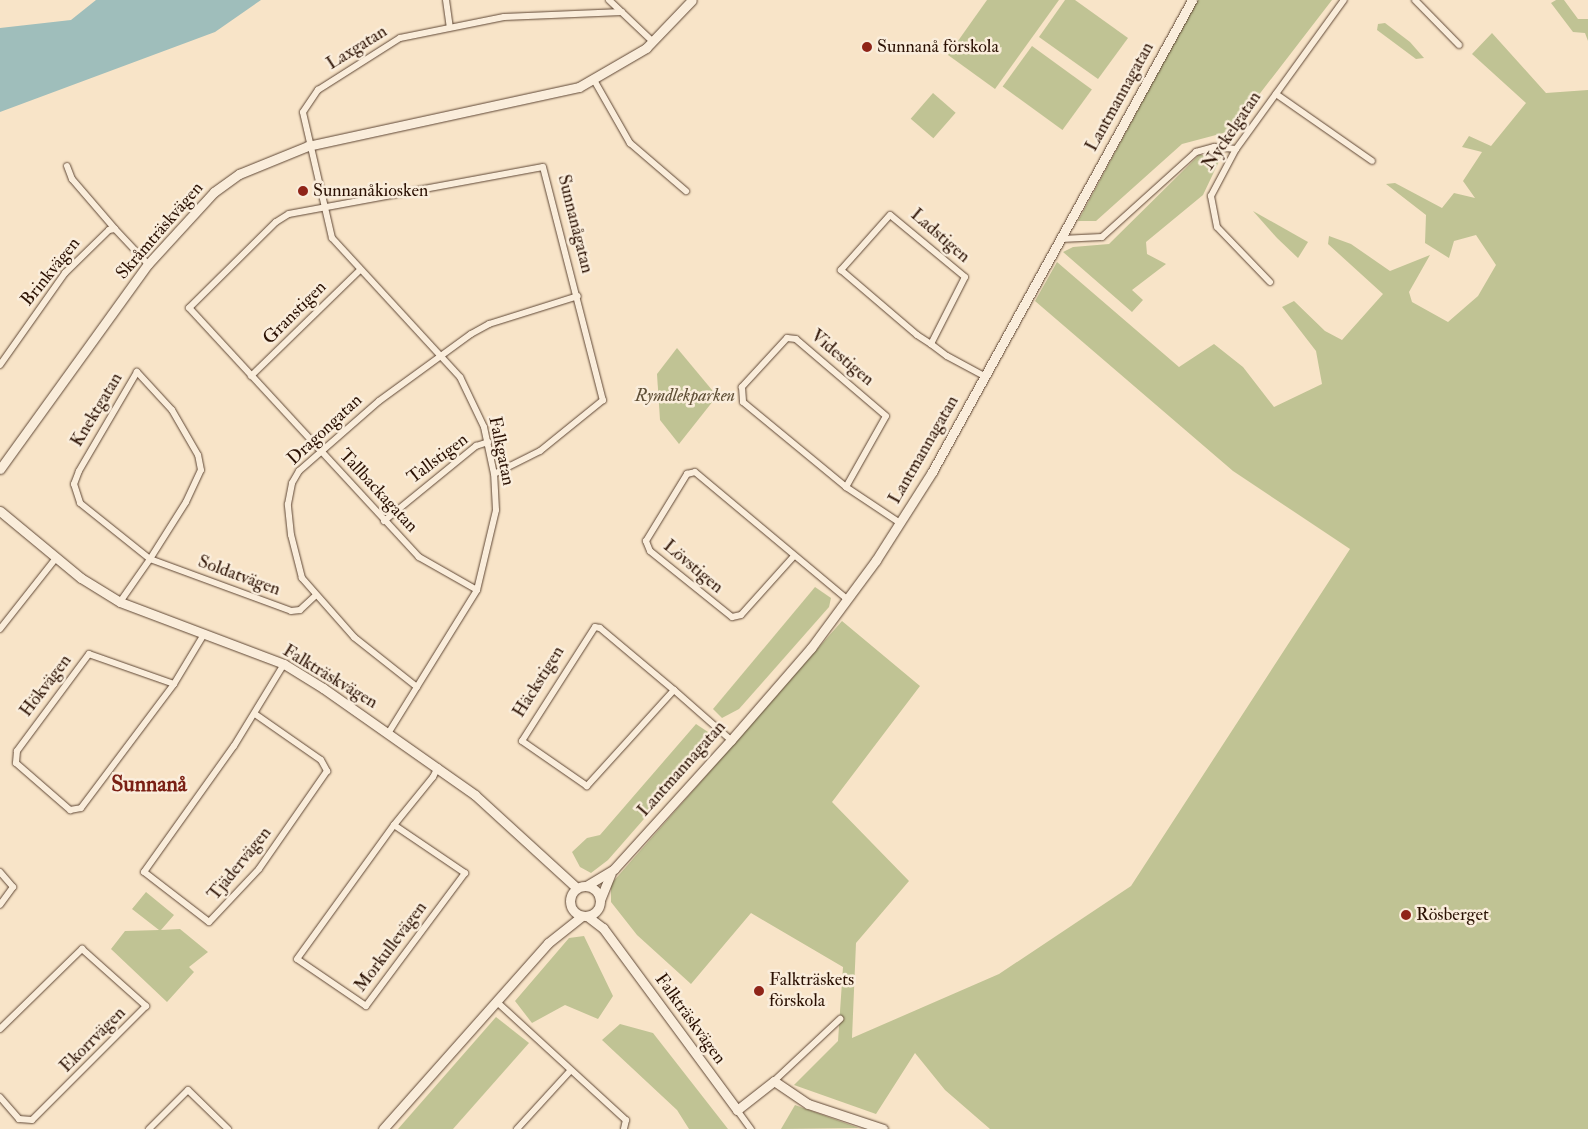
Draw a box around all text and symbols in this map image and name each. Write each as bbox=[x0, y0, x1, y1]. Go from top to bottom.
street label: Laxgatan bbox=[323, 21, 391, 75]
place label: Sunnanå förskola bbox=[877, 36, 999, 58]
street label: Lantmannagatan bbox=[1081, 39, 1159, 155]
marker: Sunnanå förskola bbox=[861, 41, 873, 53]
street label: Nyckelgatan bbox=[1198, 88, 1266, 174]
street label: Sunnanågatan bbox=[552, 173, 598, 275]
street label: Skråmträskvägen bbox=[112, 178, 208, 284]
place label: Sunnanåkiosken bbox=[313, 180, 428, 202]
marker: Sunnanåkiosken bbox=[297, 185, 309, 197]
street label: Ladstigen bbox=[906, 204, 974, 268]
street label: Brinkvägen bbox=[17, 233, 85, 311]
street label: Granstigen bbox=[259, 277, 331, 349]
street label: Videstigen bbox=[806, 325, 878, 391]
street label: Knektgatan bbox=[67, 369, 127, 451]
park label: Rymdlekparken bbox=[635, 385, 735, 407]
street label: Dragongatan bbox=[283, 390, 367, 470]
street label: Lantmannagatan bbox=[884, 392, 964, 508]
street label: Falkgatan bbox=[483, 414, 519, 488]
street label: Tallstigen bbox=[403, 429, 473, 489]
street label: Tallbackagatan bbox=[334, 445, 422, 537]
street label: Lövstigen bbox=[659, 536, 727, 598]
street label: Soldatvägen bbox=[195, 551, 283, 601]
street label: Falkträskvägen bbox=[279, 640, 381, 714]
street label: Häckstigen bbox=[509, 642, 569, 722]
street label: Hökvägen bbox=[16, 651, 76, 721]
street label: Lantmannagatan bbox=[633, 717, 731, 821]
district label: Sunnanå bbox=[111, 772, 187, 798]
street label: Tjädervägen bbox=[204, 823, 276, 905]
street label: Morkullevägen bbox=[350, 898, 432, 996]
place label: Rösberget bbox=[1416, 904, 1489, 926]
marker: Rösberget bbox=[1400, 909, 1412, 921]
street label: Falkträskvägen bbox=[650, 969, 730, 1069]
place label: Falkträskets förskola bbox=[769, 970, 854, 1012]
marker: Falkträskets förskola bbox=[753, 985, 765, 997]
street label: Ekorrvägen bbox=[56, 1003, 130, 1077]

